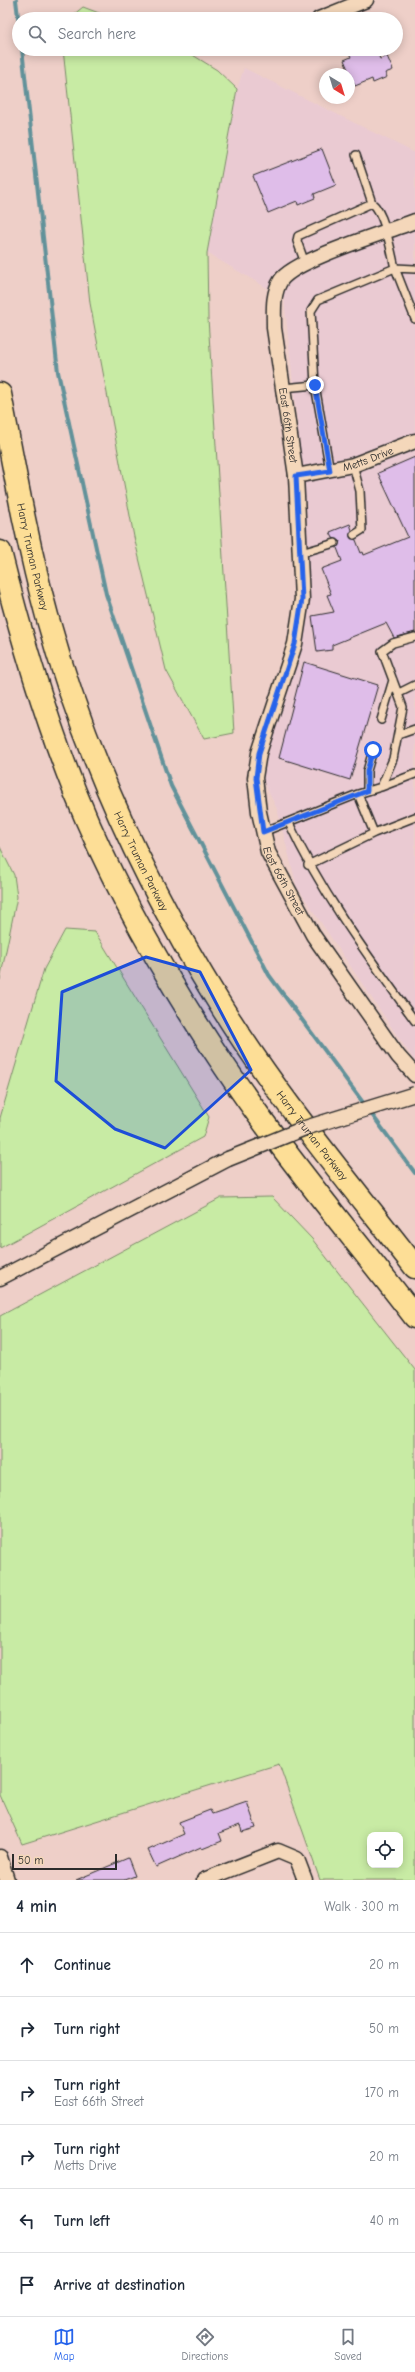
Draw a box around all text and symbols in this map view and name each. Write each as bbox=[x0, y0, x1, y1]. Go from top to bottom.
search box bbox=[12, 12, 403, 56]
icon: search bbox=[26, 23, 48, 45]
text: Search here bbox=[58, 25, 136, 43]
north arrow bbox=[319, 68, 355, 104]
route end bbox=[306, 376, 324, 394]
street label: East 66th Street bbox=[276, 387, 300, 465]
street label: Metts Drive bbox=[341, 444, 396, 474]
street label: Harry Truman Parkway bbox=[14, 502, 51, 612]
route start bbox=[364, 741, 382, 759]
street label: Harry Truman Parkway bbox=[111, 809, 171, 913]
street label: East 66th Street bbox=[260, 846, 307, 918]
street label: Harry Truman Parkway bbox=[274, 1088, 350, 1183]
map controls bbox=[367, 1832, 403, 1868]
button: locate bbox=[367, 1832, 403, 1868]
scale bar bbox=[12, 1852, 117, 1871]
text: 50 m bbox=[18, 1854, 43, 1867]
text: 4 min bbox=[16, 1897, 57, 1916]
text: Walk · 300 m bbox=[324, 1899, 399, 1914]
icon: ahead bbox=[16, 1954, 38, 1976]
text: Continue bbox=[54, 1956, 111, 1974]
text: 20 m bbox=[369, 1957, 399, 1972]
icon: right bbox=[16, 2018, 38, 2040]
text: Turn right bbox=[54, 2020, 120, 2038]
text: 50 m bbox=[369, 2021, 399, 2036]
text: Turn right bbox=[54, 2076, 120, 2094]
icon: right bbox=[16, 2082, 38, 2104]
text: 170 m bbox=[365, 2085, 399, 2100]
text: East 66th Street bbox=[54, 2094, 144, 2109]
text: Turn right bbox=[54, 2140, 120, 2158]
icon: right bbox=[16, 2146, 38, 2168]
text: 20 m bbox=[369, 2149, 399, 2164]
text: Metts Drive bbox=[54, 2158, 117, 2173]
icon: left bbox=[16, 2210, 38, 2232]
text: Turn left bbox=[54, 2212, 110, 2230]
text: 40 m bbox=[370, 2213, 399, 2228]
icon: arrive bbox=[16, 2274, 38, 2296]
text: Arrive at destination bbox=[54, 2276, 185, 2294]
tab: Map bbox=[53, 2326, 75, 2363]
tab: Directions bbox=[181, 2326, 228, 2363]
tab: Saved bbox=[334, 2326, 362, 2363]

